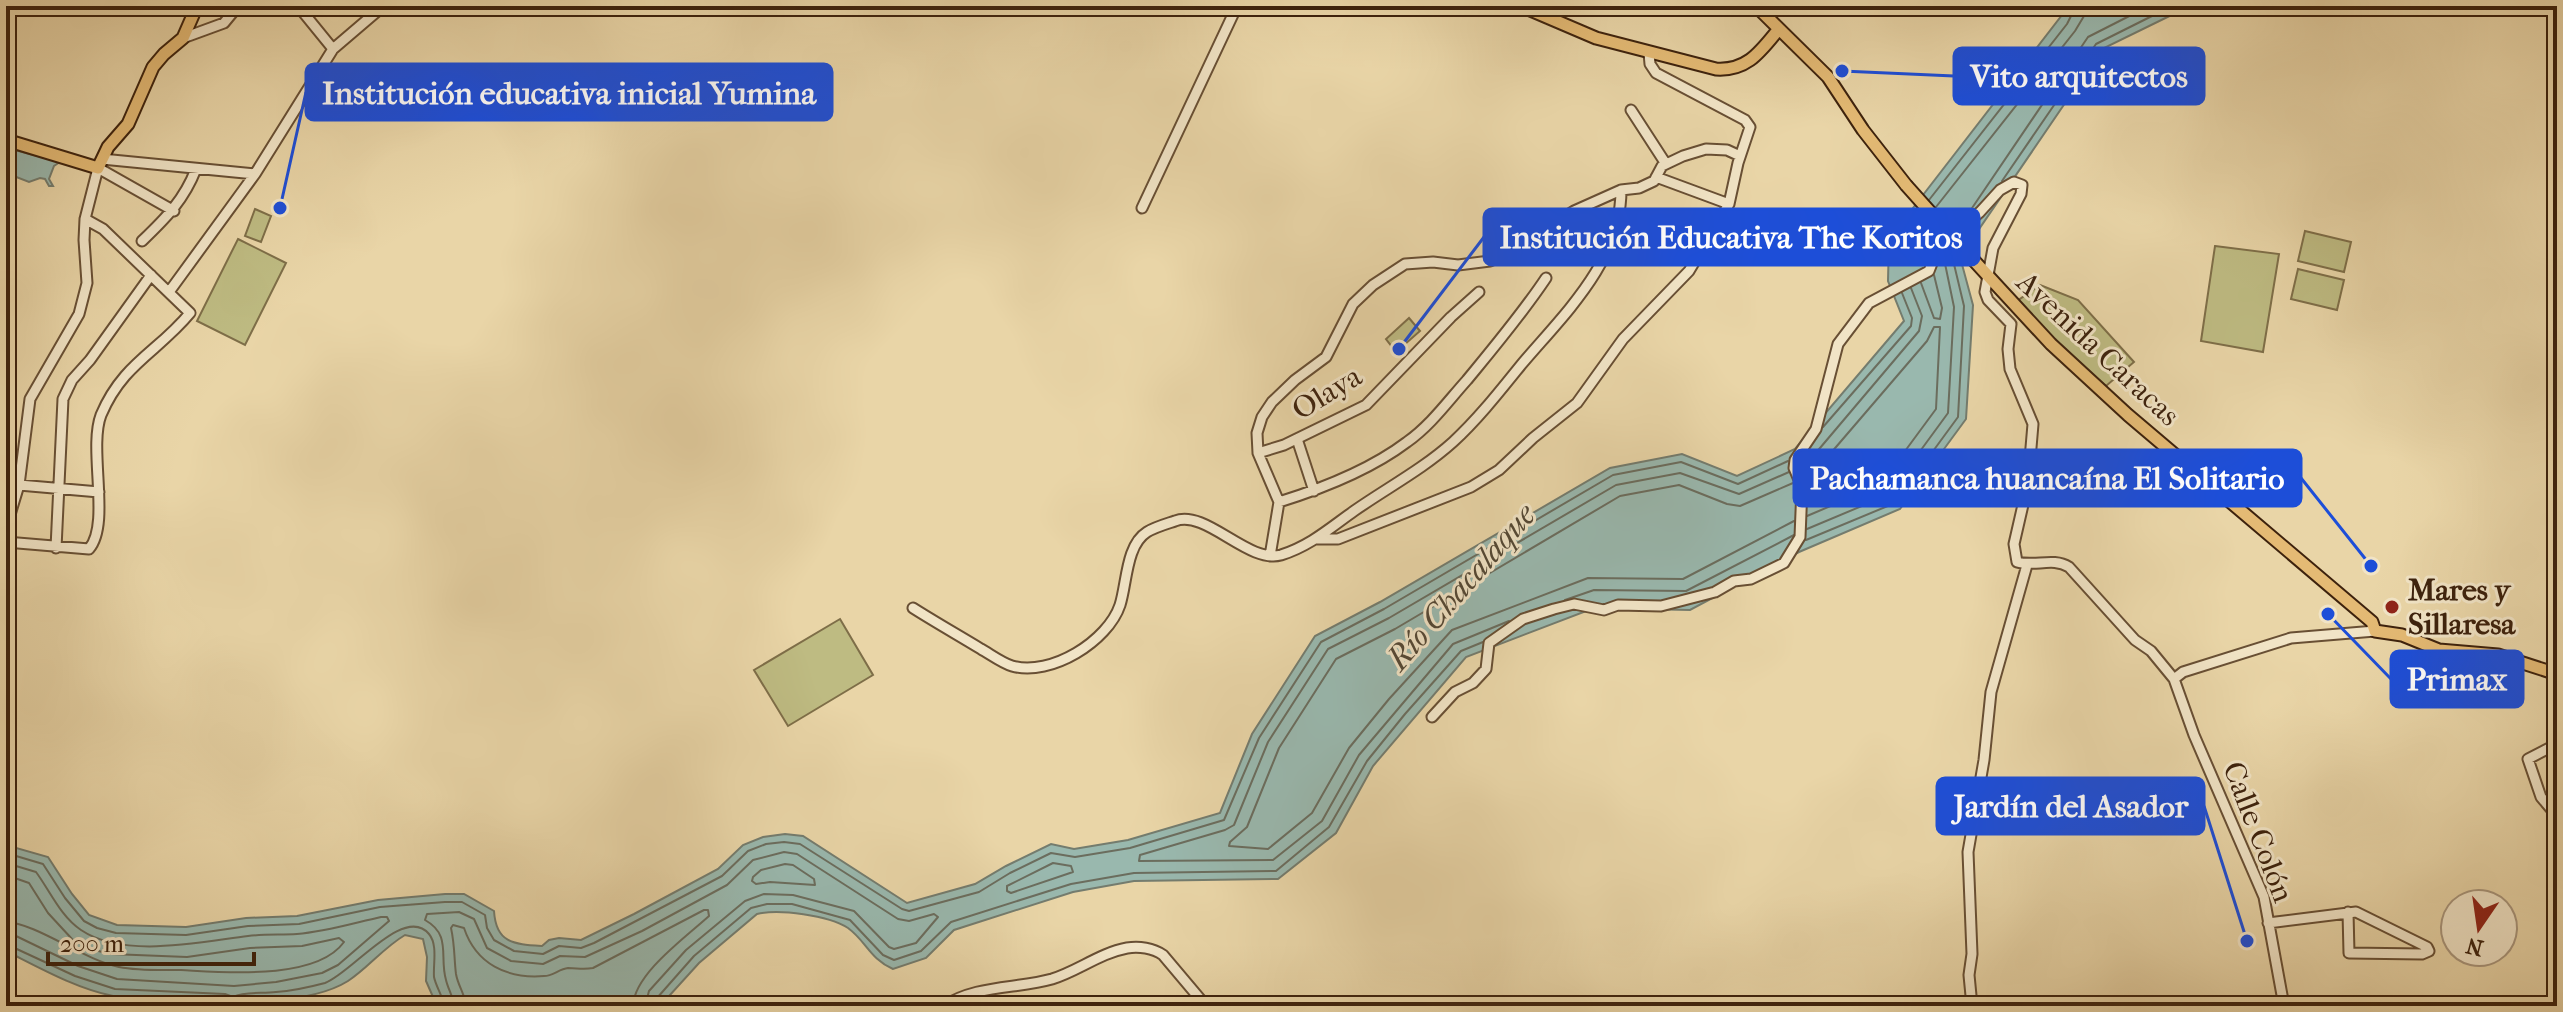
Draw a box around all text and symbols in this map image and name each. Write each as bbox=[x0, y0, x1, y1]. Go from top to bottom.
callout: Vito arquitectos bbox=[1954, 48, 2204, 104]
text: Vito arquitectos bbox=[1969, 58, 2188, 95]
callout: Institución educativa inicial Yumina bbox=[306, 64, 832, 120]
text: Institución educativa inicial Yumina bbox=[322, 75, 817, 112]
callout: Institución Educativa The Koritos bbox=[1484, 209, 1979, 265]
text: Institución Educativa The Koritos bbox=[1500, 219, 1963, 256]
street label: Avenida Caracas bbox=[2009, 264, 2187, 433]
street label: Olaya bbox=[1286, 358, 1369, 427]
callout: Pachamanca huancaína El Solitario bbox=[1794, 450, 2301, 506]
text: Pachamanca huancaína El Solitario bbox=[1810, 460, 2284, 497]
water label: Río Chacalaque bbox=[1378, 496, 1544, 679]
place label: Mares y Sillaresa bbox=[2408, 573, 2516, 642]
marker: Mares y Sillaresa bbox=[2383, 598, 2401, 616]
callout: Primax bbox=[2391, 651, 2523, 707]
text: Primax bbox=[2407, 661, 2508, 698]
street label: Calle Colón bbox=[2215, 757, 2301, 908]
callout: Jardín del Asador bbox=[1937, 778, 2204, 834]
text: Jardín del Asador bbox=[1951, 788, 2190, 825]
north arrow bbox=[2439, 888, 2519, 968]
scale bar bbox=[48, 916, 254, 966]
text: 200 m bbox=[60, 930, 124, 958]
text: N bbox=[2463, 932, 2486, 961]

